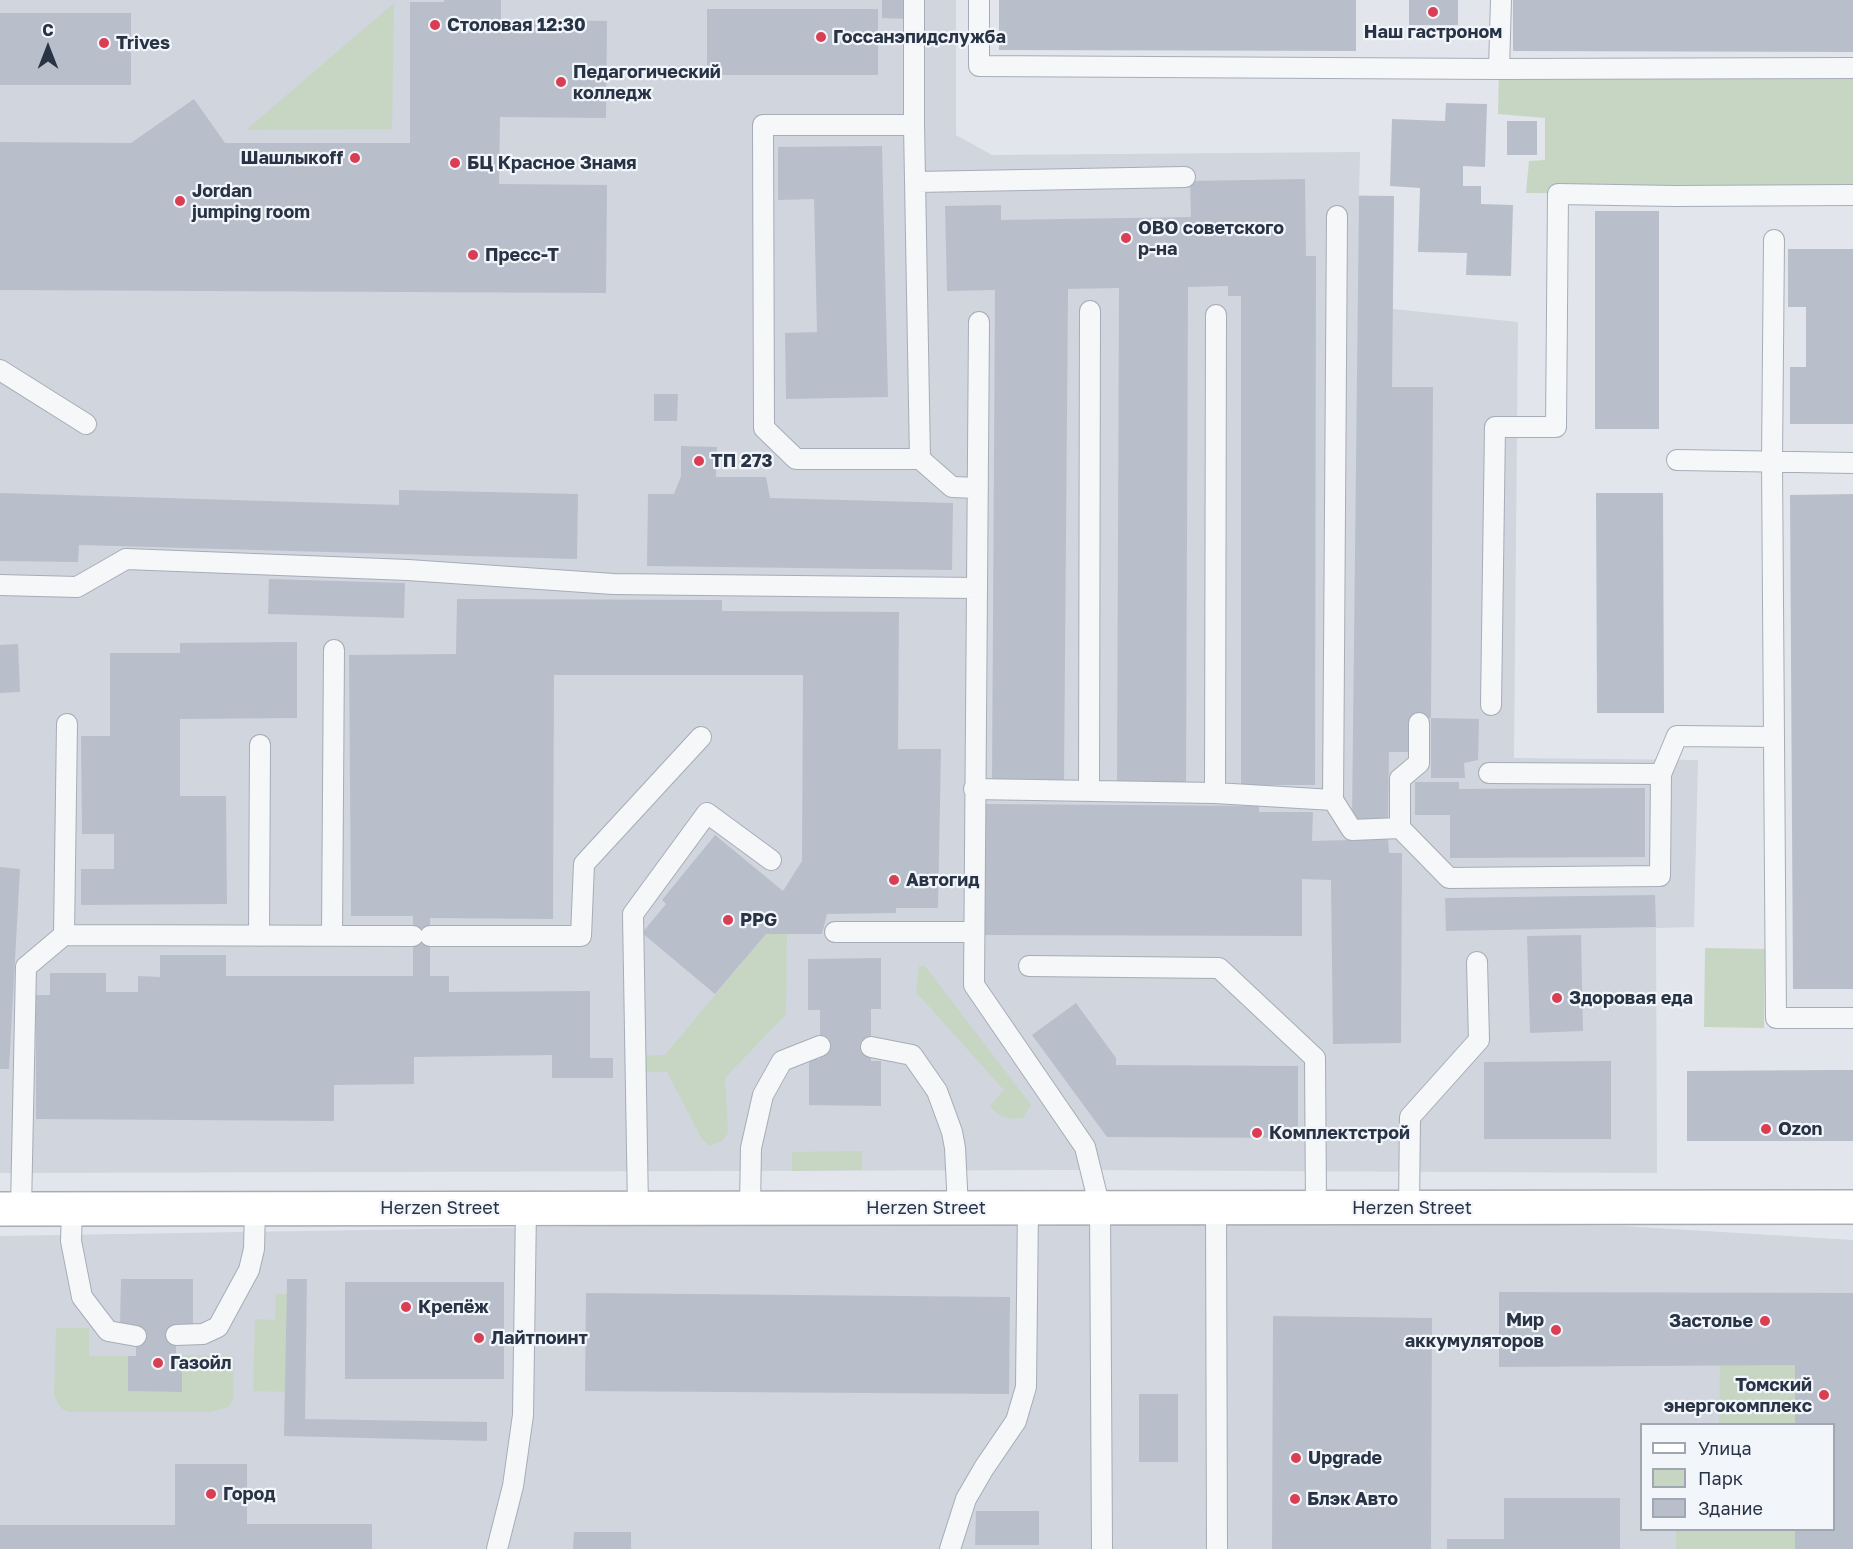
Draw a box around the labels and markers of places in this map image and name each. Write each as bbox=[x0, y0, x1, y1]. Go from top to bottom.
marker: Наш гастроном bbox=[1426, 5, 1440, 19]
place label: Столовая 12:30 bbox=[447, 14, 586, 36]
marker: Столовая 12:30 bbox=[428, 18, 442, 32]
place label: Наш гастроном bbox=[1364, 21, 1502, 43]
place label: Госсанэпидслужба bbox=[833, 26, 1006, 48]
marker: Госсанэпидслужба bbox=[814, 30, 828, 44]
place label: Trives bbox=[116, 32, 170, 54]
marker: Trives bbox=[97, 36, 111, 50]
place label: Педагогический колледж bbox=[573, 61, 721, 104]
marker: Педагогический колледж bbox=[554, 75, 568, 89]
place label: Шашлыкoff bbox=[240, 147, 343, 169]
marker: Шашлыкoff bbox=[348, 151, 362, 165]
place label: БЦ Красное Знамя bbox=[467, 152, 637, 174]
marker: БЦ Красное Знамя bbox=[448, 156, 462, 170]
place label: Jordan jumping room bbox=[192, 180, 310, 222]
marker: Jordan jumping room bbox=[173, 194, 187, 208]
place label: ОВО советского р-на bbox=[1138, 217, 1284, 260]
marker: ОВО советского р-на bbox=[1119, 231, 1133, 245]
place label: Пресс-Т bbox=[485, 244, 559, 266]
marker: Пресс-Т bbox=[466, 248, 480, 262]
place label: ТП 273 bbox=[711, 450, 772, 472]
marker: ТП 273 bbox=[692, 454, 706, 468]
place label: Автогид bbox=[906, 869, 980, 891]
marker: Автогид bbox=[887, 873, 901, 887]
place label: PPG bbox=[740, 909, 777, 931]
marker: PPG bbox=[721, 913, 735, 927]
place label: Здоровая еда bbox=[1569, 987, 1693, 1009]
marker: Здоровая еда bbox=[1550, 991, 1564, 1005]
place label: Ozon bbox=[1778, 1118, 1822, 1140]
place label: Комплектстрой bbox=[1269, 1122, 1410, 1144]
marker: Ozon bbox=[1759, 1122, 1773, 1136]
marker: Комплектстрой bbox=[1250, 1126, 1264, 1140]
place label: Крепёж bbox=[418, 1296, 489, 1318]
marker: Крепёж bbox=[399, 1300, 413, 1314]
place label: Мир аккумуляторов bbox=[1405, 1309, 1544, 1352]
place label: Застолье bbox=[1669, 1310, 1753, 1332]
marker: Застолье bbox=[1758, 1314, 1772, 1328]
marker: Мир аккумуляторов bbox=[1549, 1323, 1563, 1337]
place label: Лайтпоинт bbox=[491, 1327, 588, 1349]
marker: Лайтпоинт bbox=[472, 1331, 486, 1345]
place label: Газойл bbox=[170, 1352, 231, 1374]
marker: Газойл bbox=[151, 1356, 165, 1370]
place label: Томский энергокомплекс bbox=[1664, 1374, 1812, 1416]
marker: Томский энергокомплекс bbox=[1817, 1388, 1831, 1402]
place label: Upgrade bbox=[1308, 1447, 1382, 1469]
marker: Upgrade bbox=[1289, 1451, 1303, 1465]
place label: Город bbox=[223, 1483, 275, 1505]
marker: Город bbox=[204, 1487, 218, 1501]
place label: Блэк Авто bbox=[1307, 1488, 1398, 1510]
marker: Блэк Авто bbox=[1288, 1492, 1302, 1506]

